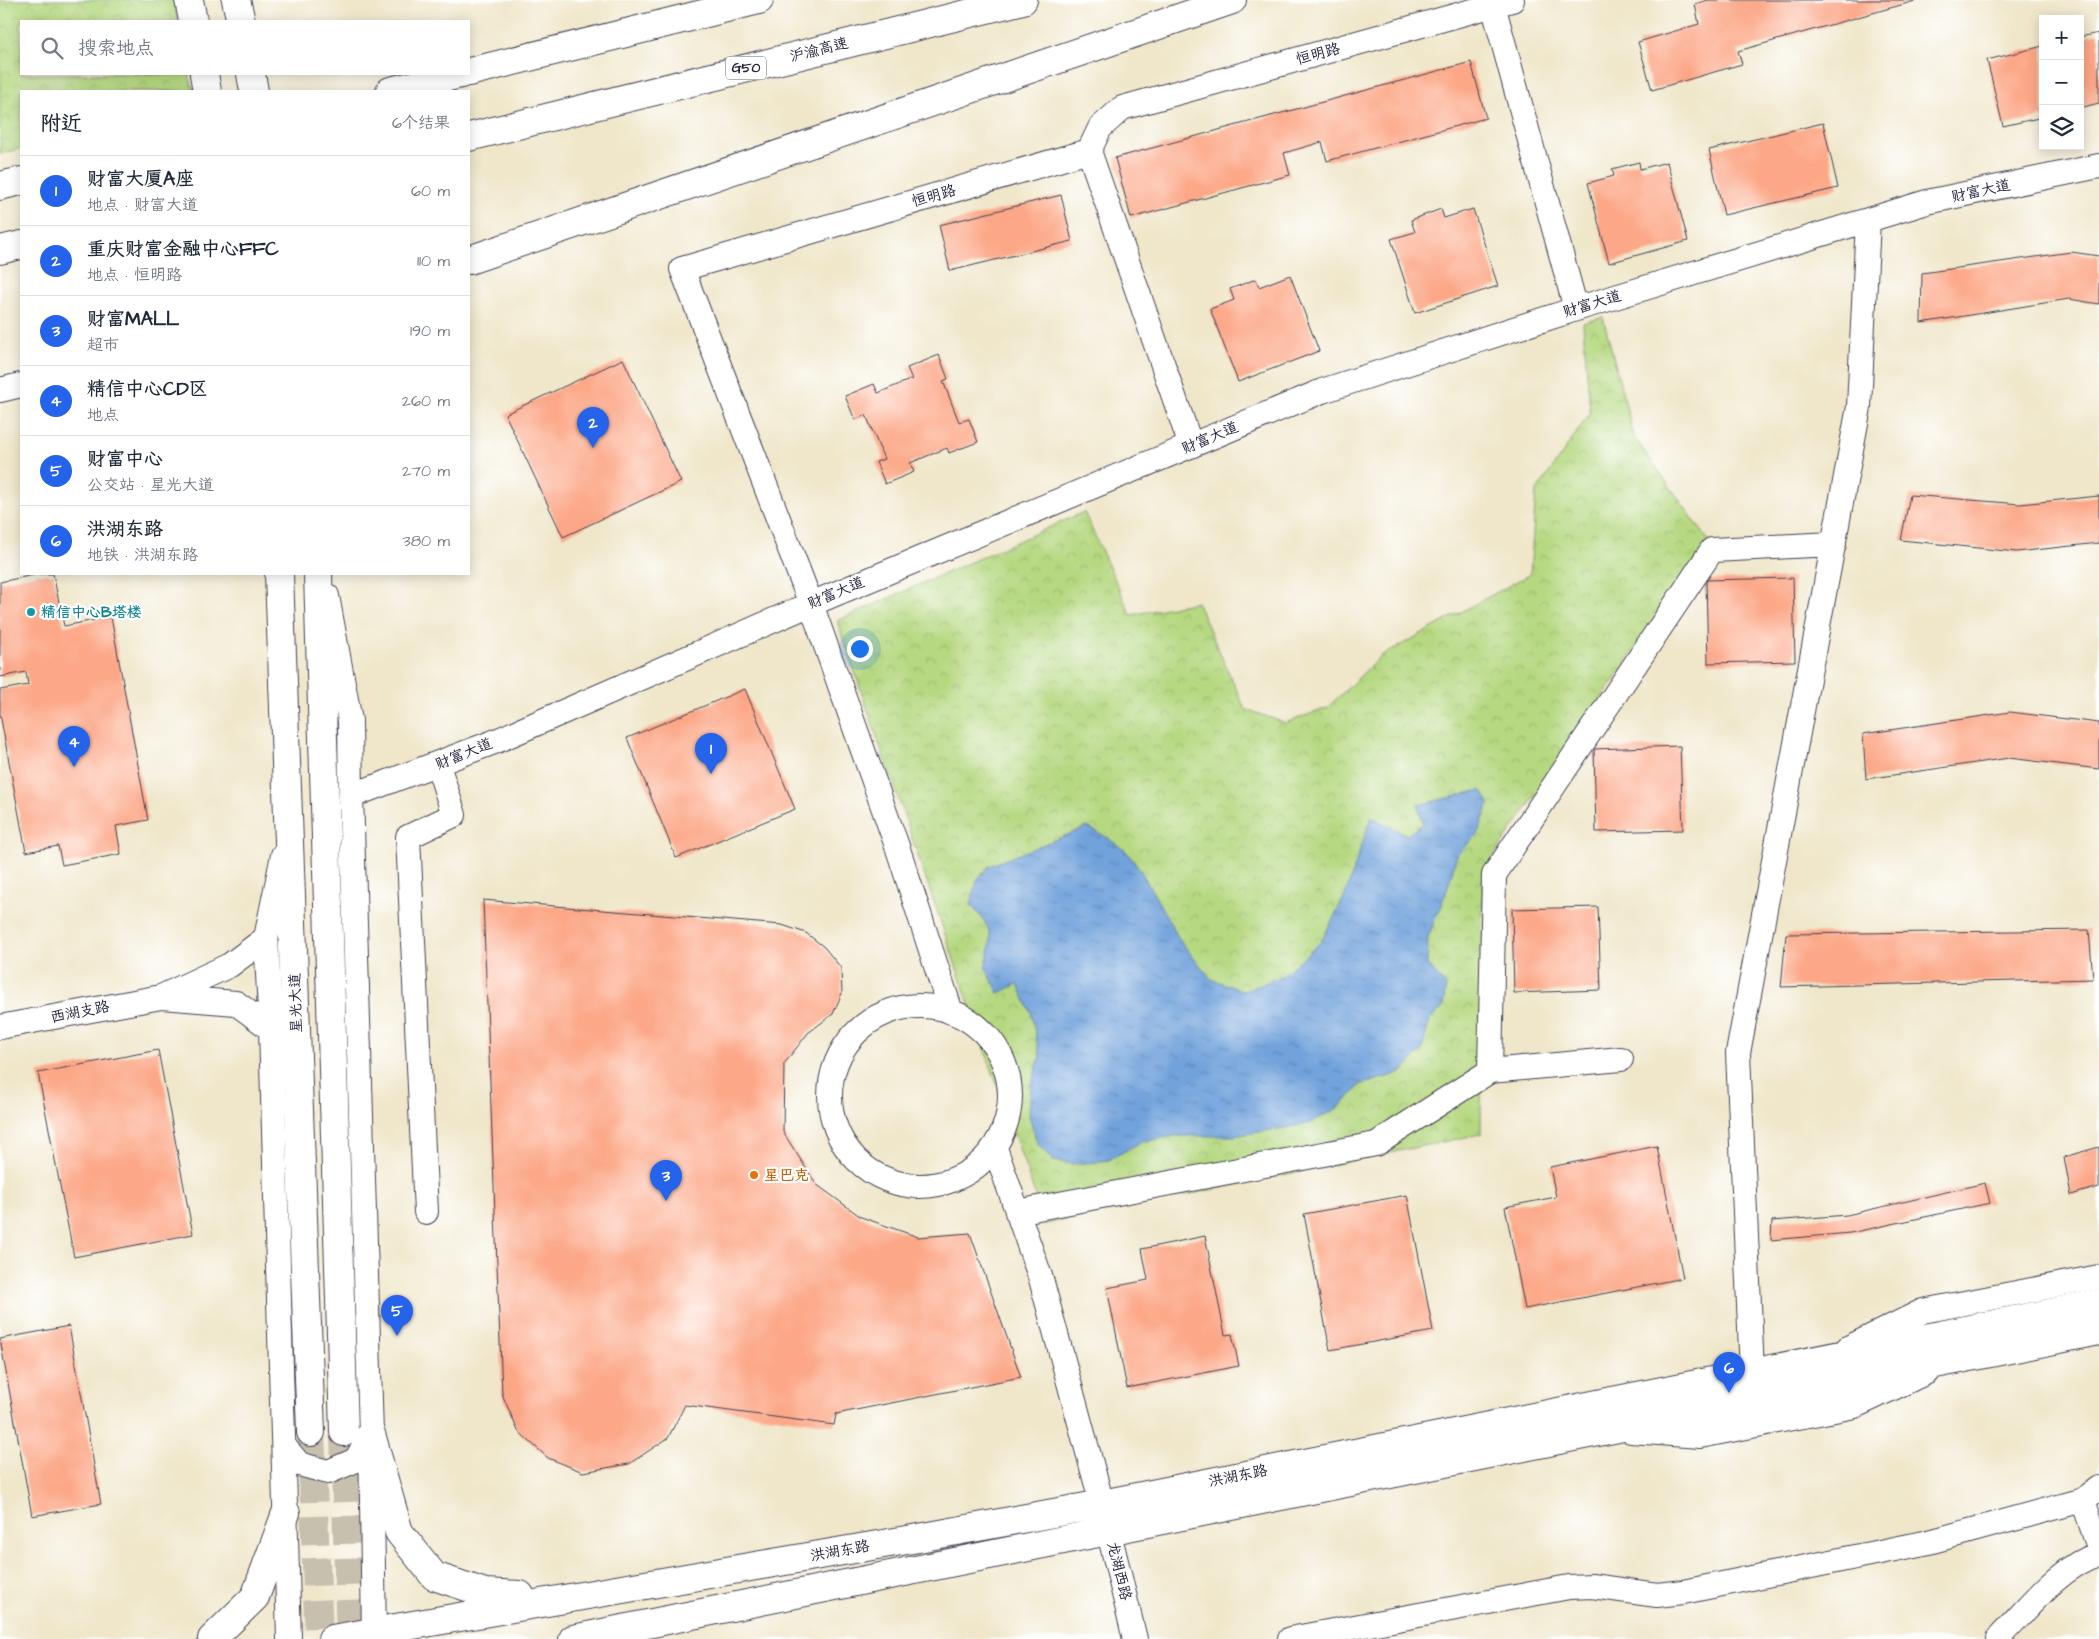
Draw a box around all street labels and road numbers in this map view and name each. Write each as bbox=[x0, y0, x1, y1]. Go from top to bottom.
street label: 沪渝高速 bbox=[787, 33, 851, 67]
street label: 恒明路 bbox=[1294, 38, 1342, 70]
road number: G50 bbox=[726, 56, 766, 80]
street label: 财富大道 bbox=[1949, 174, 2013, 208]
street label: 恒明路 bbox=[909, 180, 959, 212]
street label: 财富大道 bbox=[1560, 285, 1624, 323]
street label: 财富大道 bbox=[1178, 417, 1242, 459]
street label: 财富大道 bbox=[804, 572, 868, 614]
street label: 财富大道 bbox=[432, 733, 496, 775]
street label: 星光大道 bbox=[284, 973, 308, 1033]
street label: 西湖支路 bbox=[49, 996, 111, 1028]
street label: 洪湖东路 bbox=[1207, 1460, 1269, 1492]
street label: 洪湖东路 bbox=[809, 1535, 871, 1567]
street label: 龙湖西路 bbox=[1102, 1539, 1136, 1603]

